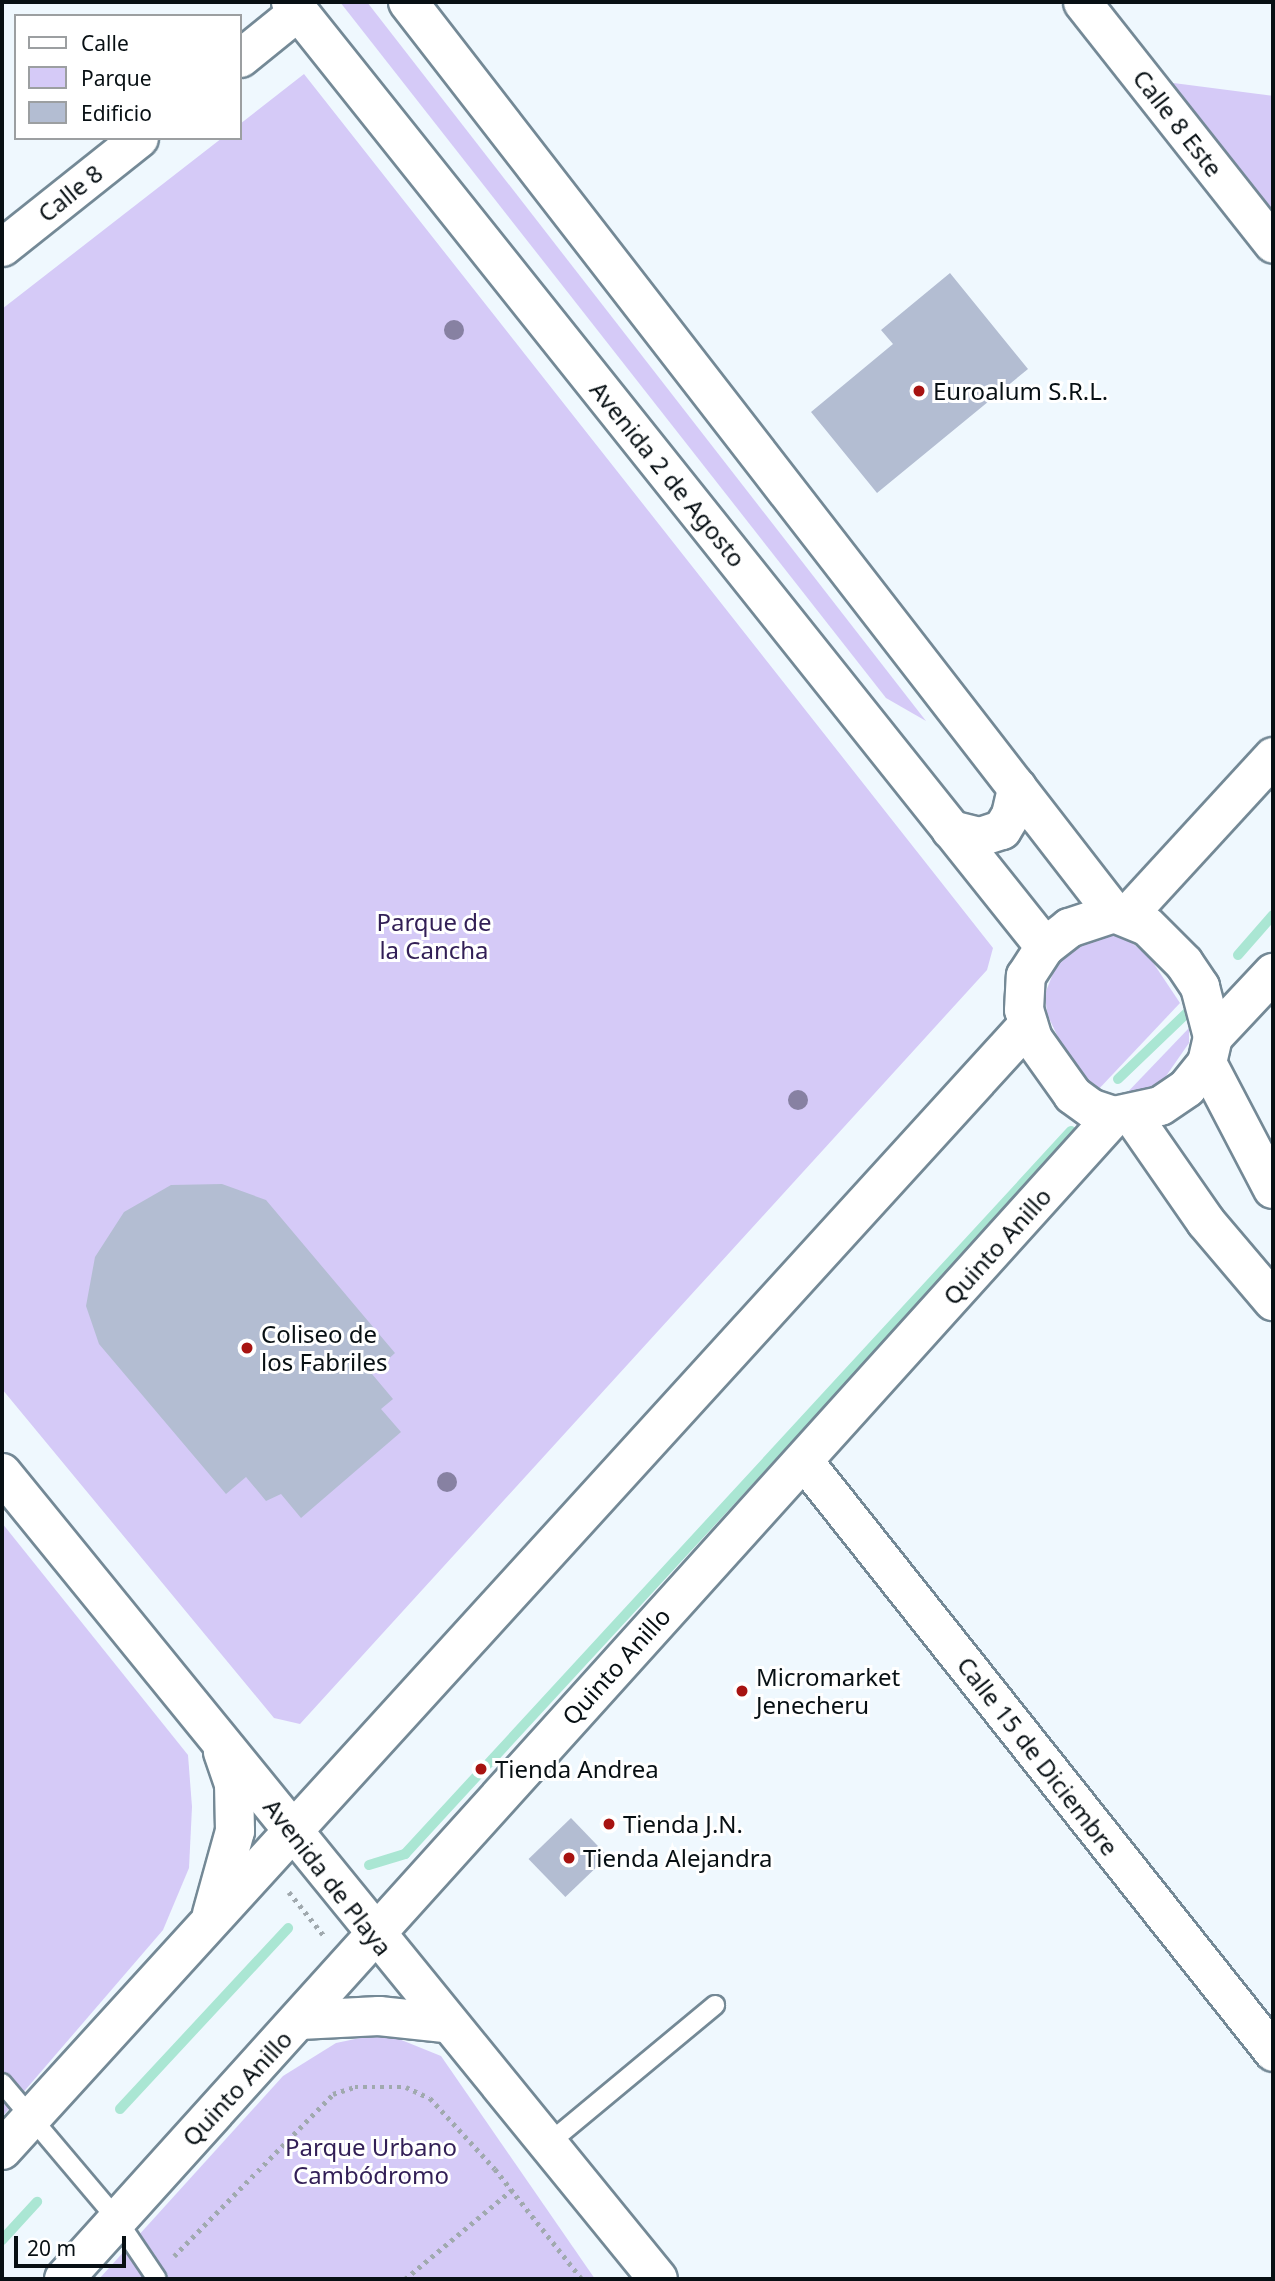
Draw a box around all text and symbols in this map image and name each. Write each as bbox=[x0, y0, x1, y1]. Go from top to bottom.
legend bbox=[14, 14, 242, 140]
text: Calle bbox=[81, 29, 129, 57]
text: Parque bbox=[81, 64, 151, 92]
street label: Calle 8 Este bbox=[1127, 64, 1229, 182]
text: Edificio bbox=[81, 99, 152, 127]
street label: Calle 8 bbox=[32, 158, 108, 228]
street label: Avenida 2 de Agosto bbox=[584, 375, 752, 573]
place label: Euroalum S.R.L. bbox=[933, 377, 1108, 405]
marker: Euroalum S.R.L. bbox=[911, 383, 927, 399]
park label: Parque de la Cancha bbox=[376, 908, 492, 964]
street label: Quinto Anillo bbox=[937, 1182, 1057, 1310]
place label: Coliseo de los Fabriles bbox=[261, 1320, 387, 1376]
marker: Coliseo de los Fabriles bbox=[239, 1340, 255, 1356]
street label: Quinto Anillo bbox=[556, 1602, 676, 1730]
street label: Calle 15 de Diciembre bbox=[951, 1651, 1125, 1861]
place label: Micromarket Jenecheru bbox=[756, 1663, 900, 1719]
marker: Micromarket Jenecheru bbox=[734, 1683, 750, 1699]
place label: Tienda Andrea bbox=[495, 1755, 659, 1783]
marker: Tienda Andrea bbox=[473, 1761, 489, 1777]
street label: Avenida de Playa bbox=[258, 1793, 398, 1961]
place label: Tienda J.N. bbox=[623, 1810, 743, 1838]
marker: Tienda J.N. bbox=[601, 1816, 617, 1832]
place label: Tienda Alejandra bbox=[583, 1844, 773, 1872]
marker: Tienda Alejandra bbox=[561, 1850, 577, 1866]
street label: Quinto Anillo bbox=[176, 2024, 298, 2152]
park label: Parque Urbano Cambódromo bbox=[285, 2133, 457, 2189]
scale bar bbox=[18, 2222, 130, 2266]
text: 20 m bbox=[27, 2234, 76, 2262]

